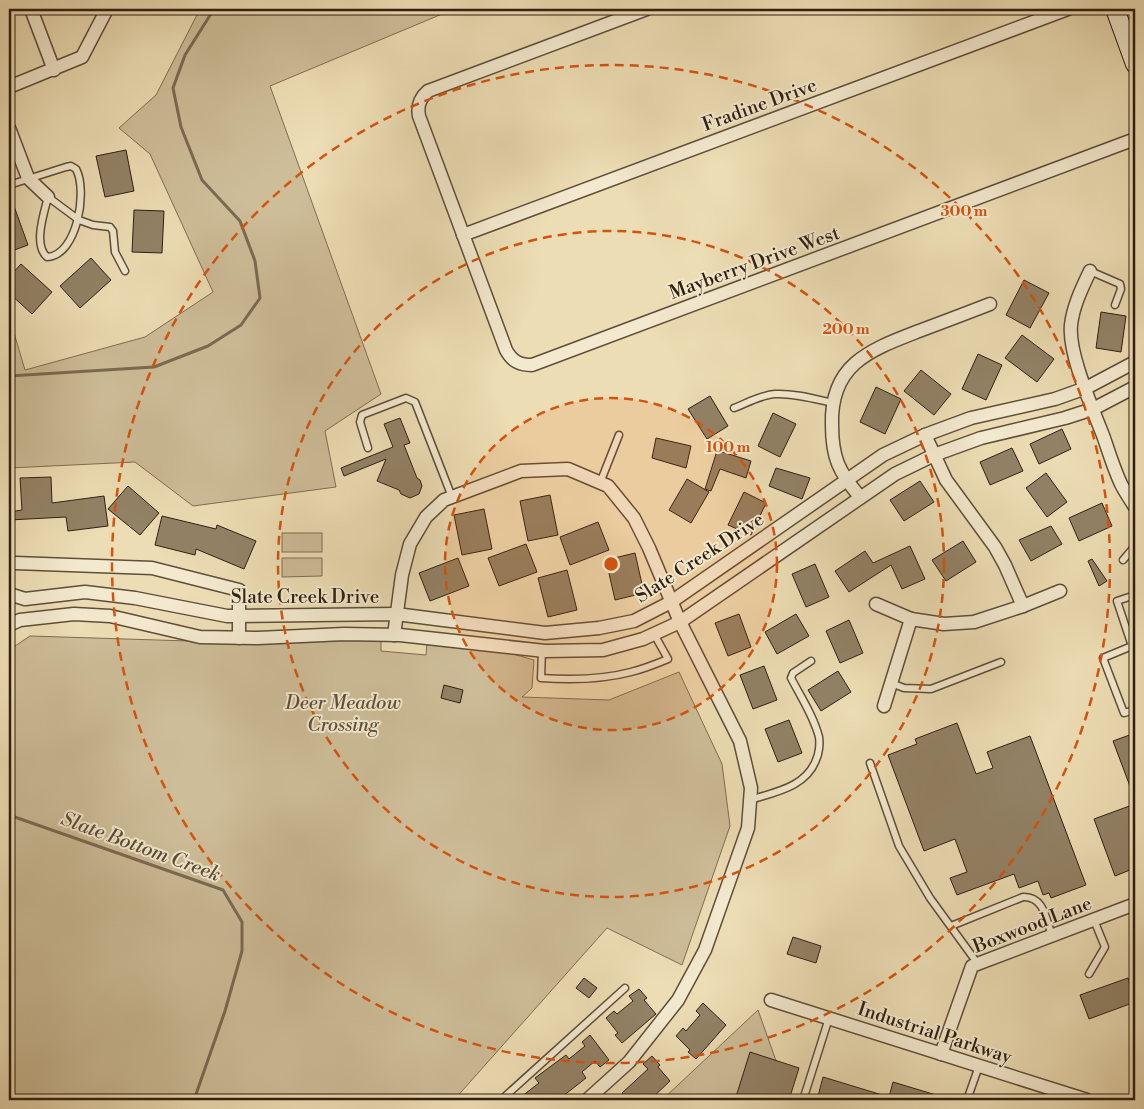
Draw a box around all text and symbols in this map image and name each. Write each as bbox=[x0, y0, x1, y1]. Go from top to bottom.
street label: Fradine Drive bbox=[699, 73, 820, 137]
text: 300 m bbox=[941, 202, 988, 221]
street label: Mayberry Drive West bbox=[666, 221, 843, 305]
text: 200 m bbox=[822, 320, 870, 339]
text: 100 m bbox=[706, 438, 751, 457]
street label: Slate Creek Drive bbox=[631, 507, 768, 608]
centre of rings bbox=[602, 555, 620, 573]
street label: Slate Creek Drive bbox=[231, 585, 379, 609]
park label: Deer Meadow Crossing bbox=[284, 691, 401, 737]
water label: Slate Bottom Creek bbox=[57, 807, 224, 888]
street label: Boxwood Lane bbox=[969, 891, 1095, 959]
street label: Industrial Parkway bbox=[855, 997, 1016, 1069]

